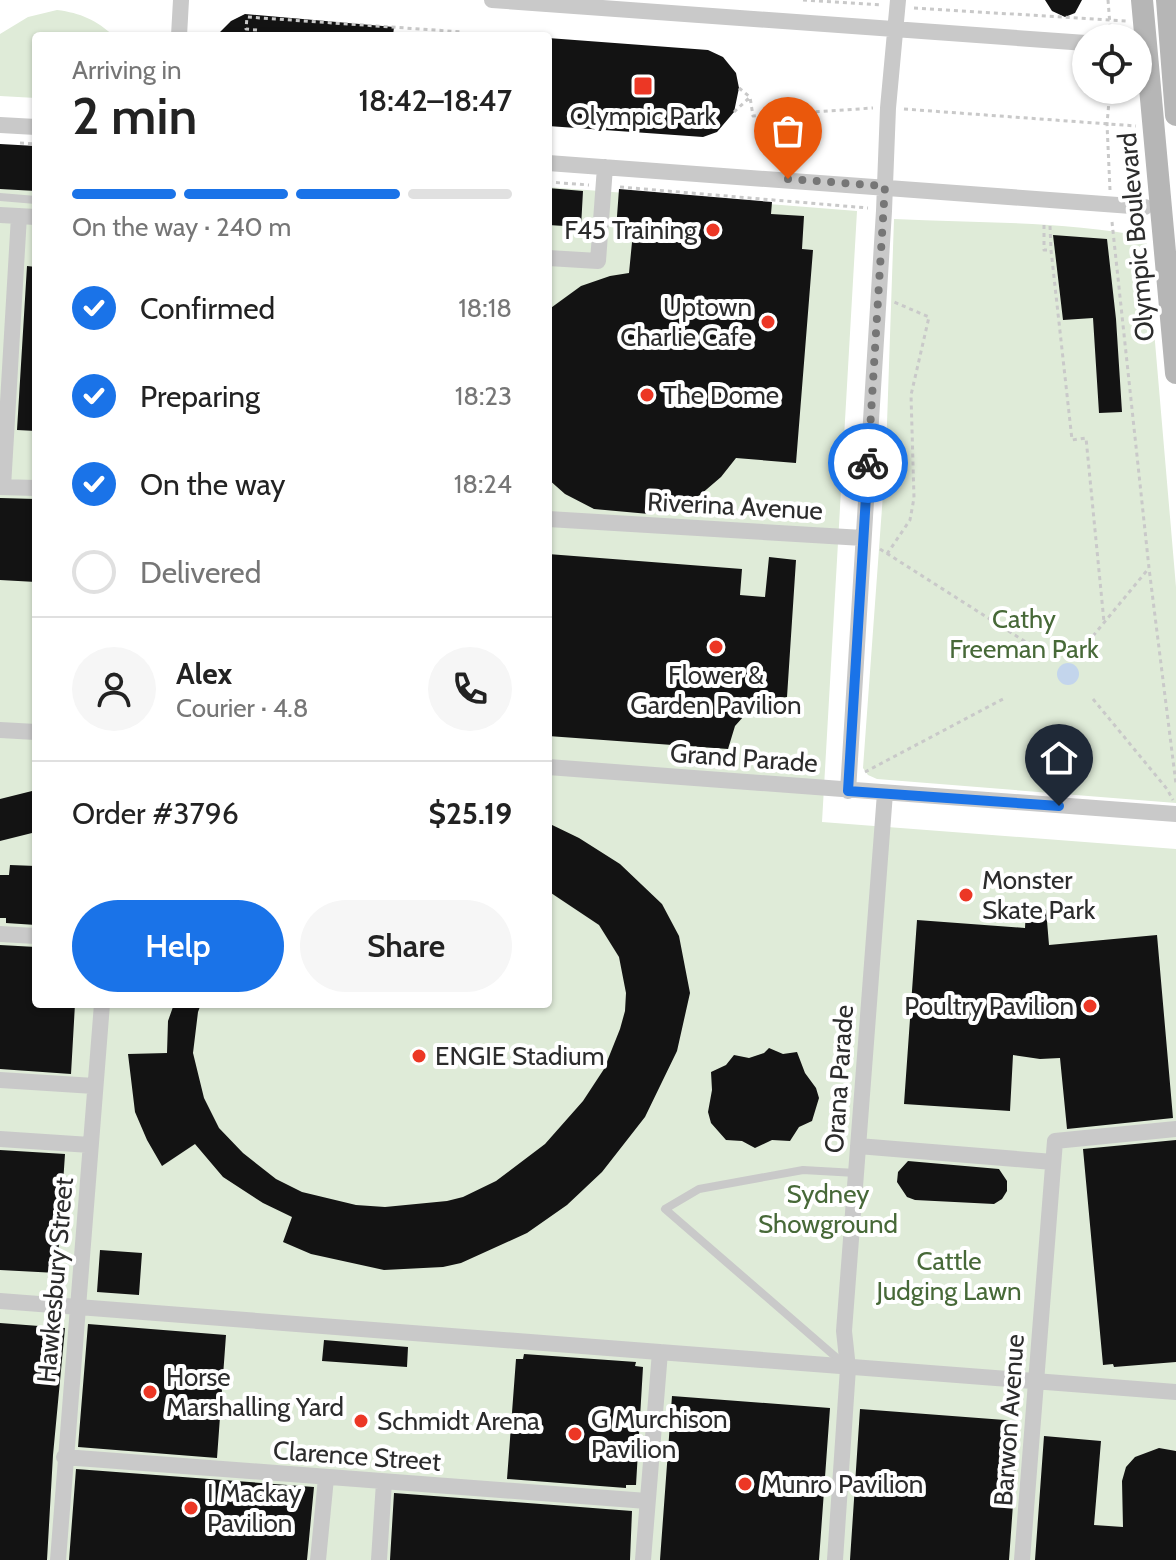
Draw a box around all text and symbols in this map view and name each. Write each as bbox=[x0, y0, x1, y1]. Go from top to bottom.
map controls bbox=[1072, 24, 1152, 104]
button: locate bbox=[1072, 24, 1152, 104]
text: Arriving in bbox=[72, 54, 182, 86]
marker: Olympic Park bbox=[632, 75, 654, 97]
text: 18:42–18:47 bbox=[358, 82, 512, 119]
text: 2 min bbox=[72, 84, 197, 147]
pin bbox=[754, 97, 822, 179]
place label: Olympic Park bbox=[570, 100, 716, 132]
icon: bag bbox=[766, 109, 810, 153]
street label: Olympic Boulevard bbox=[1111, 131, 1161, 343]
text: On the way · 240 m bbox=[72, 211, 291, 243]
place label: F45 Training bbox=[564, 214, 698, 246]
marker: F45 Training bbox=[704, 221, 722, 239]
icon: check bbox=[72, 286, 116, 330]
text: Confirmed bbox=[140, 290, 275, 327]
place label: Uptown Charlie Cafe bbox=[620, 291, 752, 353]
text: 18:18 bbox=[458, 292, 512, 324]
marker: Uptown Charlie Cafe bbox=[759, 313, 777, 331]
icon: check bbox=[72, 374, 116, 418]
text: Preparing bbox=[140, 378, 260, 415]
place label: The Dome bbox=[663, 379, 779, 411]
text: 18:23 bbox=[455, 380, 512, 412]
marker: The Dome bbox=[638, 386, 656, 404]
courier bbox=[828, 423, 908, 503]
icon: bike bbox=[846, 441, 890, 485]
icon: check bbox=[72, 462, 116, 506]
text: On the way bbox=[140, 466, 285, 503]
text: 18:24 bbox=[454, 468, 512, 500]
street label: Riverina Avenue bbox=[646, 485, 824, 527]
text: Delivered bbox=[140, 554, 261, 591]
park label: Cathy Freeman Park bbox=[949, 603, 1099, 665]
marker: Flower & Garden Pavilion bbox=[707, 638, 725, 656]
button: person bbox=[72, 647, 156, 731]
button: phone bbox=[428, 647, 512, 731]
text: Alex bbox=[176, 655, 232, 692]
place label: Flower & Garden Pavilion bbox=[630, 659, 802, 721]
text: Courier · 4.8 bbox=[176, 692, 309, 724]
pin bbox=[1025, 724, 1093, 806]
icon: home bbox=[1037, 736, 1081, 780]
street label: Grand Parade bbox=[669, 737, 819, 779]
text: Order #3796 bbox=[72, 795, 239, 832]
text: $25.19 bbox=[429, 795, 512, 832]
place label: Monster Skate Park bbox=[982, 864, 1096, 926]
marker: Monster Skate Park bbox=[957, 886, 975, 904]
button: Help bbox=[72, 900, 284, 992]
button: Share bbox=[300, 900, 512, 992]
place label: Poultry Pavilion bbox=[904, 990, 1074, 1022]
marker: Poultry Pavilion bbox=[1081, 997, 1099, 1015]
street label: Orana Parade bbox=[818, 1004, 860, 1154]
place label: ENGIE Stadium bbox=[435, 1040, 604, 1072]
marker: ENGIE Stadium bbox=[410, 1047, 428, 1065]
street label: Hawkesbury Street bbox=[30, 1176, 80, 1384]
park label: Sydney Showground bbox=[758, 1178, 898, 1240]
park label: Cattle Judging Lawn bbox=[875, 1245, 1022, 1307]
street label: Barwon Avenue bbox=[987, 1333, 1031, 1507]
place label: Horse Marshalling Yard bbox=[166, 1361, 344, 1423]
marker: Horse Marshalling Yard bbox=[141, 1383, 159, 1401]
place label: G Murchison Pavilion bbox=[591, 1403, 728, 1465]
place label: Schmidt Arena bbox=[377, 1405, 540, 1437]
marker: Schmidt Arena bbox=[352, 1412, 370, 1430]
marker: G Murchison Pavilion bbox=[566, 1425, 584, 1443]
street label: Clarence Street bbox=[272, 1434, 442, 1478]
place label: Munro Pavilion bbox=[761, 1468, 923, 1500]
marker: Munro Pavilion bbox=[736, 1475, 754, 1493]
place label: I Mackay Pavilion bbox=[207, 1477, 301, 1539]
marker: I Mackay Pavilion bbox=[182, 1499, 200, 1517]

